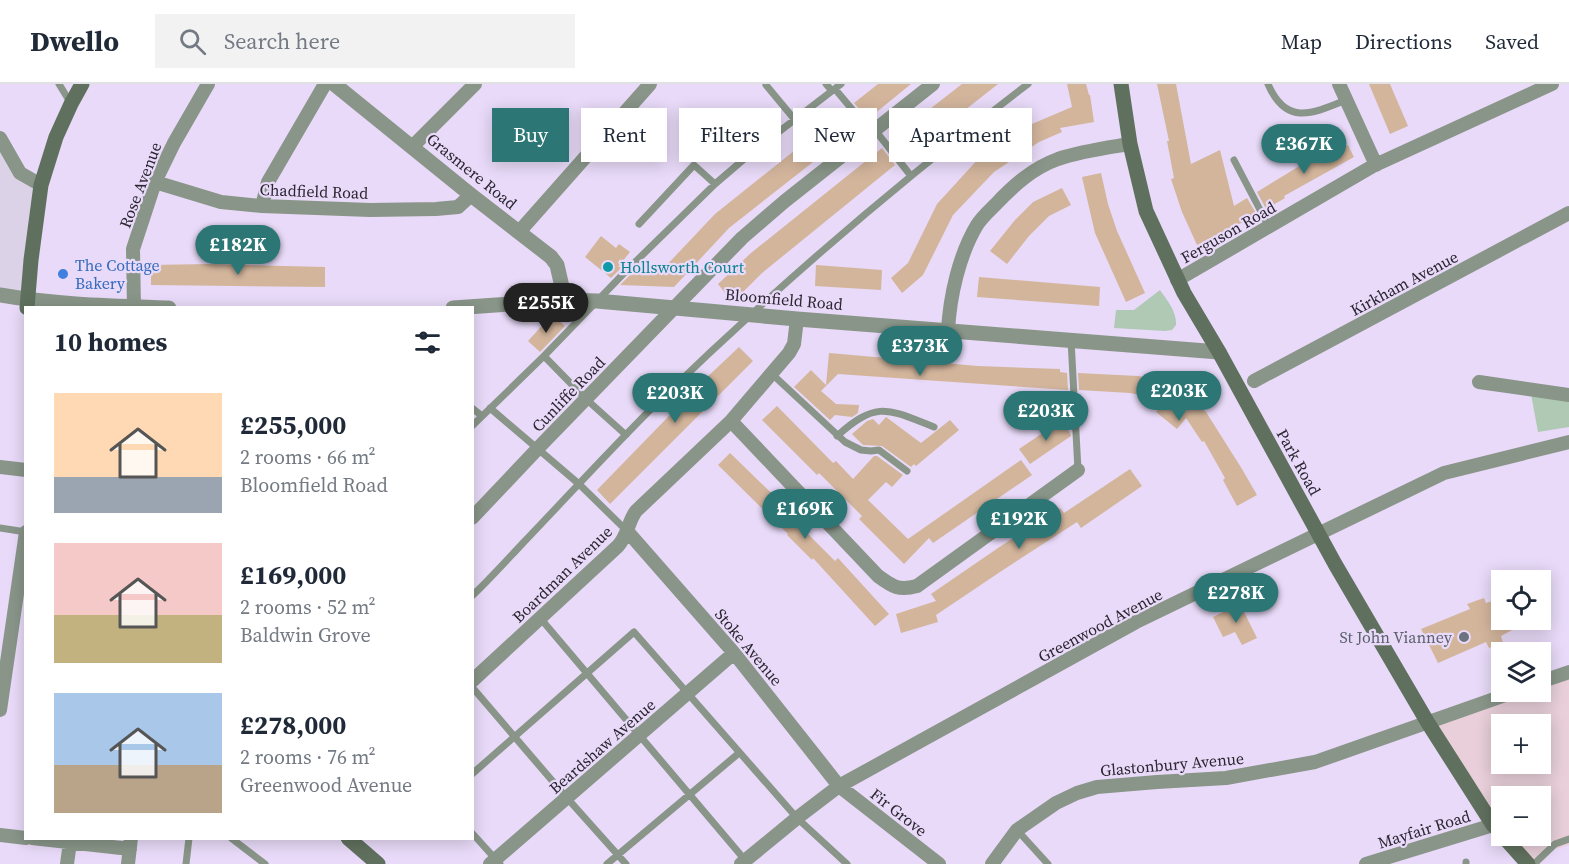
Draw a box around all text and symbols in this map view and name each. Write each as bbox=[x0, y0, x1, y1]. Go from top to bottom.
search box bbox=[155, 14, 575, 68]
text: Dwello bbox=[30, 22, 119, 60]
icon: search bbox=[176, 25, 209, 58]
text: Search here bbox=[224, 26, 340, 56]
text: Map bbox=[1281, 27, 1322, 56]
text: Directions bbox=[1355, 27, 1452, 56]
text: Saved bbox=[1485, 27, 1539, 56]
chip: Buy bbox=[492, 108, 569, 162]
chip: Rent bbox=[581, 108, 667, 162]
chip: Filters bbox=[679, 108, 781, 162]
chip: New bbox=[793, 108, 877, 162]
chip: Apartment bbox=[889, 108, 1032, 162]
pin: £367K bbox=[1262, 124, 1346, 175]
street label: Grasmere Road bbox=[422, 128, 522, 214]
text: £367K bbox=[1275, 129, 1333, 157]
street label: Rose Avenue bbox=[114, 139, 166, 231]
street label: Chadfield Road bbox=[259, 178, 369, 204]
street label: Ferguson Road bbox=[1176, 196, 1280, 268]
pin: £182K bbox=[196, 225, 280, 276]
text: £182K bbox=[209, 230, 267, 258]
street label: Kirkham Avenue bbox=[1346, 245, 1462, 321]
place label: The Cottage Bakery bbox=[75, 254, 160, 294]
place label: Hollsworth Court bbox=[620, 256, 745, 278]
marker: Hollsworth Court bbox=[601, 260, 615, 274]
marker: The Cottage Bakery bbox=[56, 267, 70, 281]
pin: £255K bbox=[504, 283, 588, 334]
street label: Bloomfield Road bbox=[724, 283, 844, 315]
text: £255K bbox=[517, 288, 575, 316]
text: 10 homes bbox=[54, 324, 167, 360]
icon: filters bbox=[411, 326, 444, 359]
pin: £373K bbox=[878, 326, 962, 377]
text: £373K bbox=[891, 331, 949, 359]
street label: Cunliffe Road bbox=[526, 351, 610, 437]
pin: £203K bbox=[1137, 371, 1221, 422]
pin: £203K bbox=[633, 373, 717, 424]
text: £203K bbox=[1150, 376, 1208, 404]
text: £203K bbox=[646, 378, 704, 406]
pin: £203K bbox=[1004, 391, 1088, 442]
text: £203K bbox=[1017, 396, 1075, 424]
text: £255,000 bbox=[240, 407, 346, 443]
icon: home bbox=[102, 417, 174, 489]
street label: Park Road bbox=[1272, 425, 1326, 499]
text: 2 rooms · 66 m² bbox=[240, 443, 376, 471]
text: Bloomfield Road bbox=[240, 471, 388, 499]
pin: £169K bbox=[763, 489, 847, 540]
text: £169K bbox=[776, 494, 834, 522]
pin: £192K bbox=[977, 499, 1061, 550]
text: £192K bbox=[990, 504, 1048, 532]
street label: Boardman Avenue bbox=[507, 521, 617, 627]
text: £169,000 bbox=[240, 557, 346, 593]
icon: home bbox=[102, 567, 174, 639]
map controls bbox=[1491, 570, 1551, 846]
button: locate bbox=[1491, 570, 1551, 630]
pin: £278K bbox=[1194, 573, 1278, 624]
text: £278K bbox=[1207, 578, 1265, 606]
street label: Greenwood Avenue bbox=[1034, 583, 1166, 667]
text: 2 rooms · 52 m² bbox=[240, 593, 376, 621]
street label: Stoke Avenue bbox=[710, 604, 788, 690]
text: Baldwin Grove bbox=[240, 621, 371, 649]
place label: St John Vianney bbox=[1339, 626, 1453, 648]
marker: St John Vianney bbox=[1457, 630, 1471, 644]
button: layers bbox=[1491, 642, 1551, 702]
street label: Beardshaw Avenue bbox=[544, 694, 660, 798]
text: £278,000 bbox=[240, 707, 346, 743]
button: + bbox=[1491, 714, 1551, 774]
icon: home bbox=[102, 717, 174, 789]
text: 2 rooms · 76 m² bbox=[240, 743, 376, 771]
street label: Glastonbury Avenue bbox=[1099, 747, 1245, 781]
text: Greenwood Avenue bbox=[240, 771, 412, 799]
street label: Fir Grove bbox=[866, 783, 932, 841]
button: − bbox=[1491, 786, 1551, 846]
street label: Mayfair Road bbox=[1375, 805, 1473, 853]

